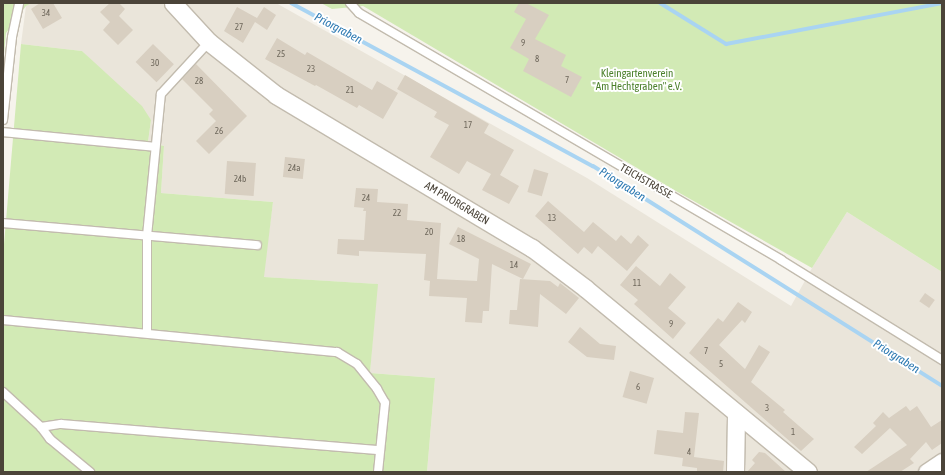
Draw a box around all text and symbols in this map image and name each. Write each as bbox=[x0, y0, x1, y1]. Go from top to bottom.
house number: 34 bbox=[42, 8, 50, 18]
water label: Priorgraben bbox=[312, 10, 364, 48]
house number: 27 bbox=[235, 22, 243, 32]
house number: 9 bbox=[521, 38, 525, 48]
house number: 25 bbox=[277, 49, 285, 59]
house number: 8 bbox=[535, 54, 539, 64]
house number: 30 bbox=[151, 58, 159, 68]
house number: 23 bbox=[307, 64, 315, 74]
park label: Kleingartenverein "Am Hechtgraben" e.V. bbox=[592, 67, 682, 93]
house number: 7 bbox=[565, 75, 569, 85]
house number: 28 bbox=[195, 76, 203, 86]
house number: 21 bbox=[346, 85, 354, 95]
house number: 17 bbox=[464, 120, 472, 130]
house number: 26 bbox=[215, 126, 223, 136]
street label: TEICHSTRASSE bbox=[618, 161, 674, 201]
house number: 24a bbox=[288, 163, 300, 173]
water label: Priorgraben bbox=[596, 165, 648, 205]
house number: 24b bbox=[234, 174, 246, 184]
street label: AM PRIORGRABEN bbox=[422, 179, 492, 227]
house number: 24 bbox=[362, 193, 370, 203]
house number: 22 bbox=[393, 208, 401, 218]
house number: 13 bbox=[548, 213, 556, 223]
house number: 20 bbox=[425, 227, 433, 237]
house number: 18 bbox=[457, 234, 465, 244]
house number: 14 bbox=[510, 260, 518, 270]
house number: 11 bbox=[633, 278, 641, 288]
house number: 9 bbox=[669, 319, 673, 329]
water label: Priorgraben bbox=[870, 337, 922, 377]
house number: 7 bbox=[704, 346, 708, 356]
house number: 5 bbox=[719, 359, 723, 369]
house number: 6 bbox=[636, 382, 640, 392]
house number: 3 bbox=[765, 403, 769, 413]
house number: 1 bbox=[791, 427, 795, 437]
house number: 4 bbox=[687, 447, 691, 457]

